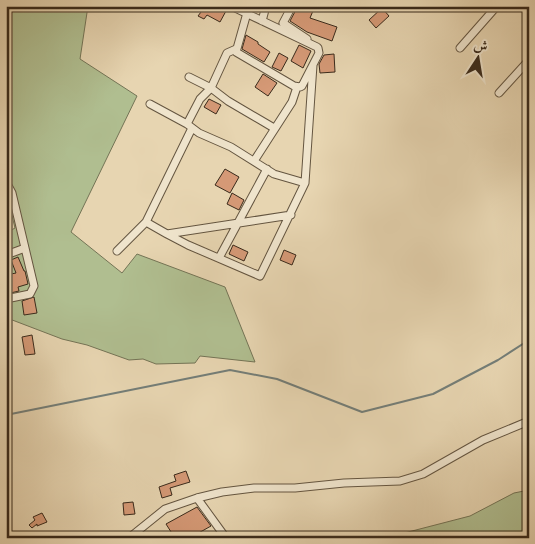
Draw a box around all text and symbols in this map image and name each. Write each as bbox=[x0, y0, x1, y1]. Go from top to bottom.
north arrow bbox=[452, 32, 502, 82]
text: ش bbox=[472, 35, 489, 56]

